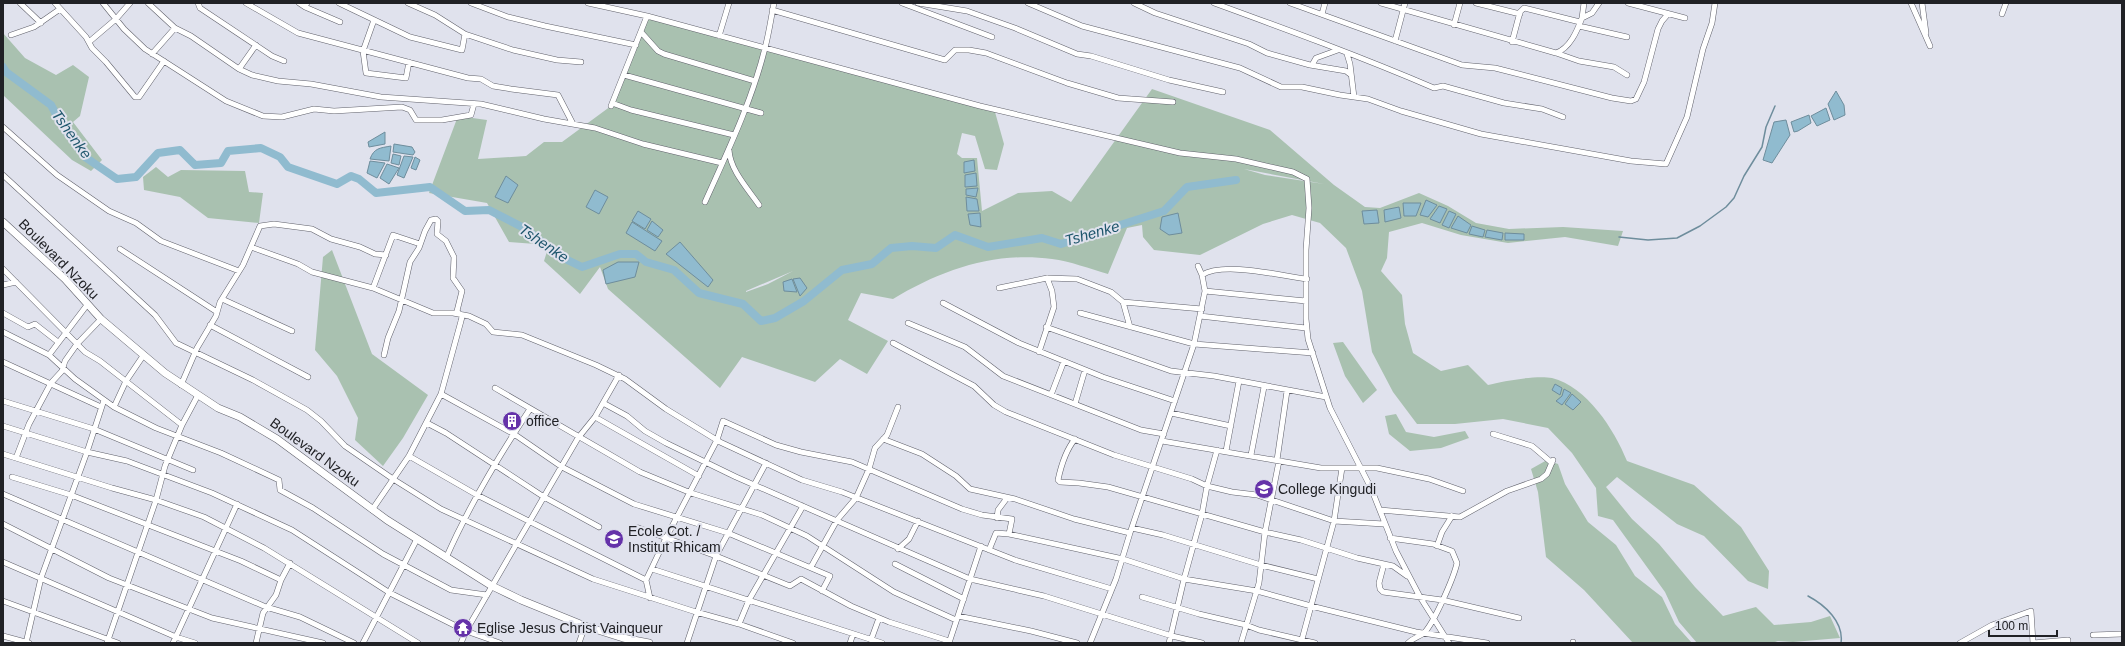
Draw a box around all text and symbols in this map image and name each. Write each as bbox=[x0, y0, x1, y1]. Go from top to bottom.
water label: Tshenke bbox=[49, 106, 95, 162]
street label: Boulevard Nzoku bbox=[16, 216, 102, 302]
water label: Tshenke bbox=[1063, 217, 1121, 249]
water label: Tshenke bbox=[516, 220, 572, 266]
building icon: office bbox=[501, 410, 523, 432]
place label: office bbox=[526, 413, 559, 429]
street label: Boulevard Nzoku bbox=[267, 414, 363, 490]
school or university icon: College Kingudi bbox=[1253, 478, 1275, 500]
place label: College Kingudi bbox=[1278, 481, 1376, 497]
place label: Ecole Cot. / Institut Rhicam bbox=[628, 523, 721, 555]
school or university icon: Ecole Cot. / Institut Rhicam bbox=[603, 528, 625, 550]
scale bar bbox=[1989, 612, 2057, 638]
temple icon: Eglise Jesus Christ Vainqueur bbox=[452, 617, 474, 639]
text: 100 m bbox=[1995, 619, 2028, 633]
place label: Eglise Jesus Christ Vainqueur bbox=[477, 620, 663, 636]

